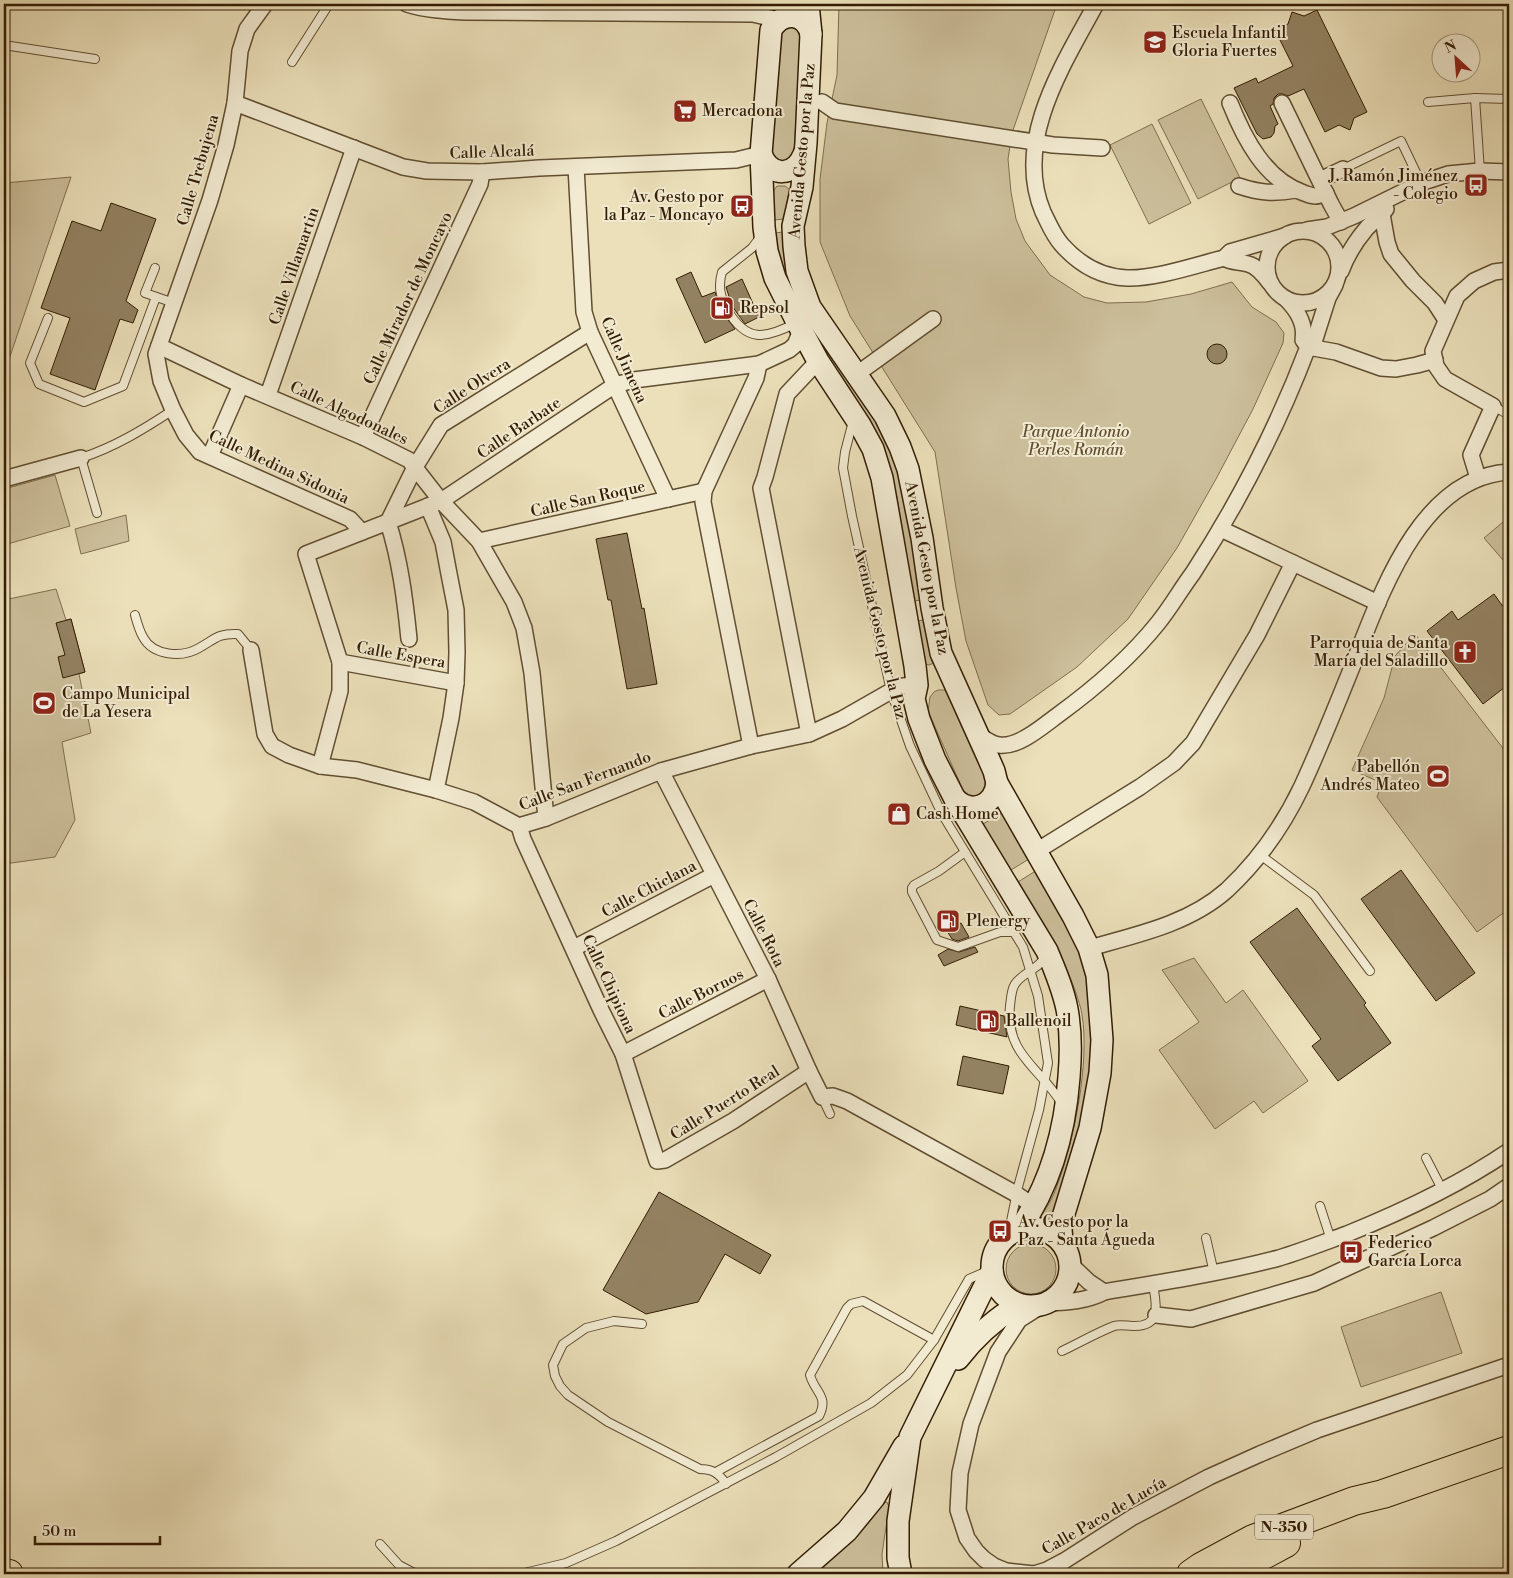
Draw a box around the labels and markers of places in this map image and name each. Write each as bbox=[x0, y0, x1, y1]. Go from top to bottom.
place label: Escuela Infantil Gloria Fuertes bbox=[1172, 23, 1286, 61]
school or university icon: Escuela Infantil Gloria Fuertes bbox=[1142, 29, 1168, 55]
supermarket icon: Mercadona bbox=[672, 98, 698, 124]
place label: Mercadona bbox=[702, 101, 784, 121]
place label: J. Ramón Jiménez - Colegio bbox=[1328, 166, 1458, 204]
bus stop icon: J. Ramón Jiménez - Colegio bbox=[1463, 172, 1489, 198]
place label: Av. Gesto por la Paz - Moncayo bbox=[604, 187, 724, 225]
bus stop icon: Av. Gesto por la Paz - Moncayo bbox=[729, 193, 755, 219]
fuel station icon: Repsol bbox=[709, 295, 735, 321]
place label: Repsol bbox=[740, 298, 789, 318]
place label: Parroquia de Santa María del Saladillo bbox=[1310, 633, 1449, 671]
church icon: Parroquia de Santa María del Saladillo bbox=[1452, 639, 1478, 665]
place label: Campo Municipal de La Yesera bbox=[62, 684, 190, 722]
sports icon: Campo Municipal de La Yesera bbox=[31, 690, 57, 716]
place label: Pabellón Andrés Mateo bbox=[1319, 757, 1420, 795]
sports icon: Pabellón Andrés Mateo bbox=[1425, 763, 1451, 789]
shop icon: Cash Home bbox=[886, 801, 912, 827]
place label: Cash Home bbox=[916, 804, 999, 824]
fuel station icon: Plenergy bbox=[935, 908, 961, 934]
place label: Plenergy bbox=[966, 911, 1030, 931]
fuel station icon: Ballenoil bbox=[975, 1008, 1001, 1034]
place label: Ballenoil bbox=[1005, 1011, 1072, 1031]
place label: Av. Gesto por la Paz - Santa Águeda bbox=[1017, 1212, 1156, 1250]
bus stop icon: Av. Gesto por la Paz - Santa Águeda bbox=[987, 1218, 1013, 1244]
place label: Federico García Lorca bbox=[1368, 1233, 1463, 1271]
bus stop icon: Federico García Lorca bbox=[1338, 1239, 1364, 1265]

